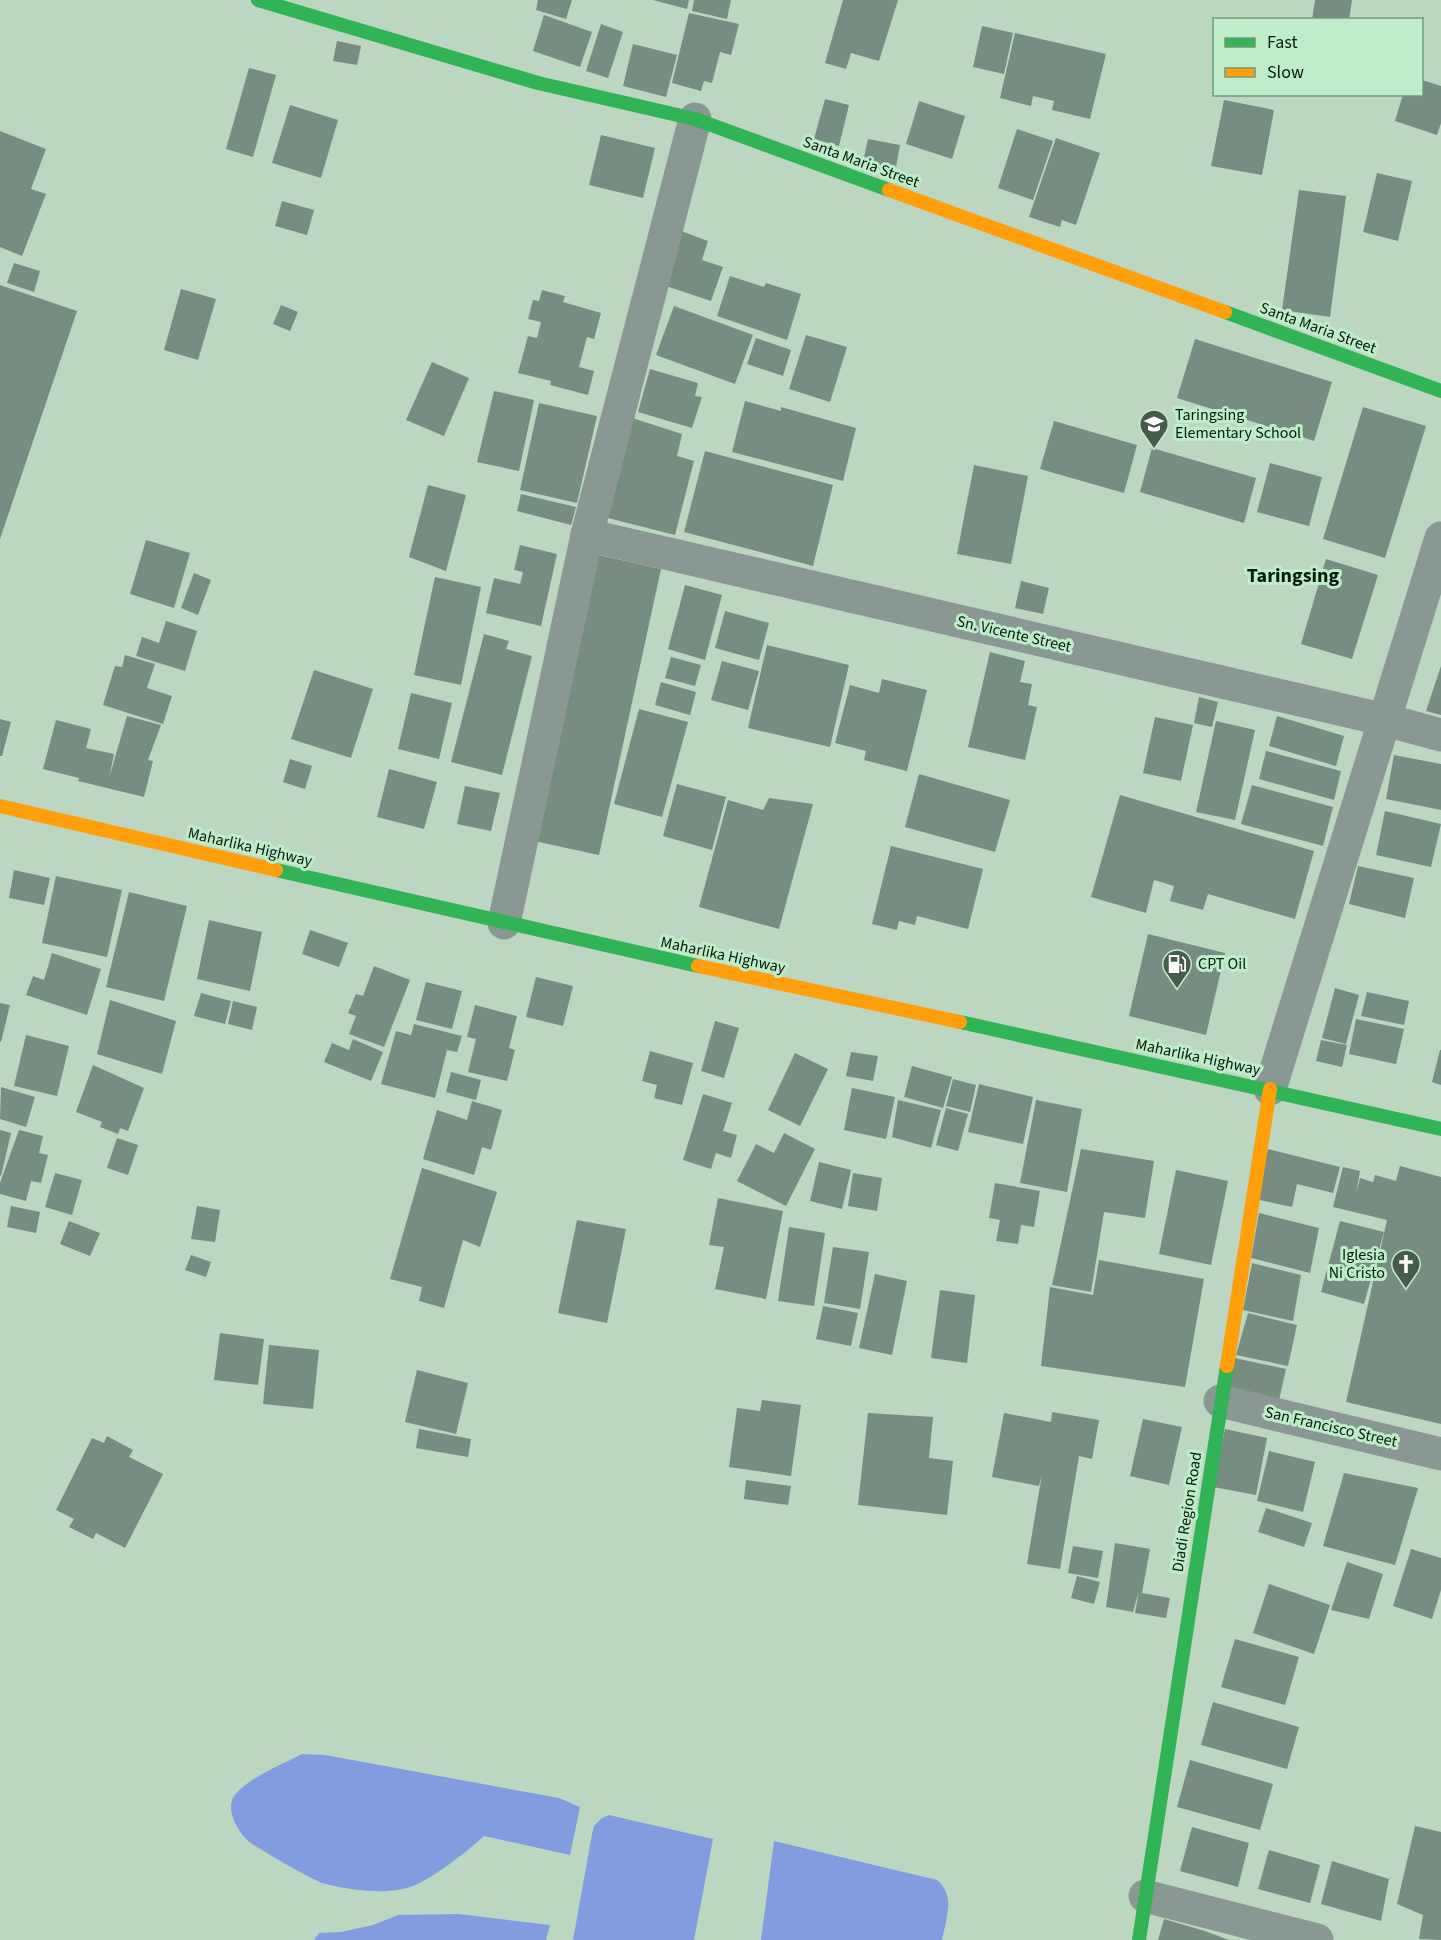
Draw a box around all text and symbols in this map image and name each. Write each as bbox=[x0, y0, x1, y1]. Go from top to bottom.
legend bbox=[1213, 18, 1423, 96]
text: Fast bbox=[1267, 30, 1298, 55]
text: Slow bbox=[1267, 60, 1304, 85]
street label: Santa Maria Street bbox=[800, 131, 923, 193]
street label: Santa Maria Street bbox=[1257, 297, 1380, 359]
place label: Taringsing Elementary School bbox=[1175, 404, 1301, 444]
school or university icon: Taringsing Elementary School bbox=[1138, 408, 1170, 450]
district label: Taringsing bbox=[1247, 562, 1340, 590]
street label: Sn. Vicente Street bbox=[955, 610, 1074, 658]
street label: Maharlika Highway bbox=[186, 822, 315, 872]
street label: Maharlika Highway bbox=[659, 931, 788, 979]
fuel station icon: CPT Oil bbox=[1161, 948, 1193, 990]
place label: CPT Oil bbox=[1198, 953, 1246, 975]
street label: Maharlika Highway bbox=[1134, 1033, 1263, 1081]
place label: Iglesia Ni Cristo bbox=[1329, 1244, 1385, 1284]
church icon: Iglesia Ni Cristo bbox=[1390, 1248, 1422, 1290]
street label: San Francisco Street bbox=[1263, 1401, 1400, 1453]
street label: Diadi Region Road bbox=[1167, 1450, 1207, 1574]

